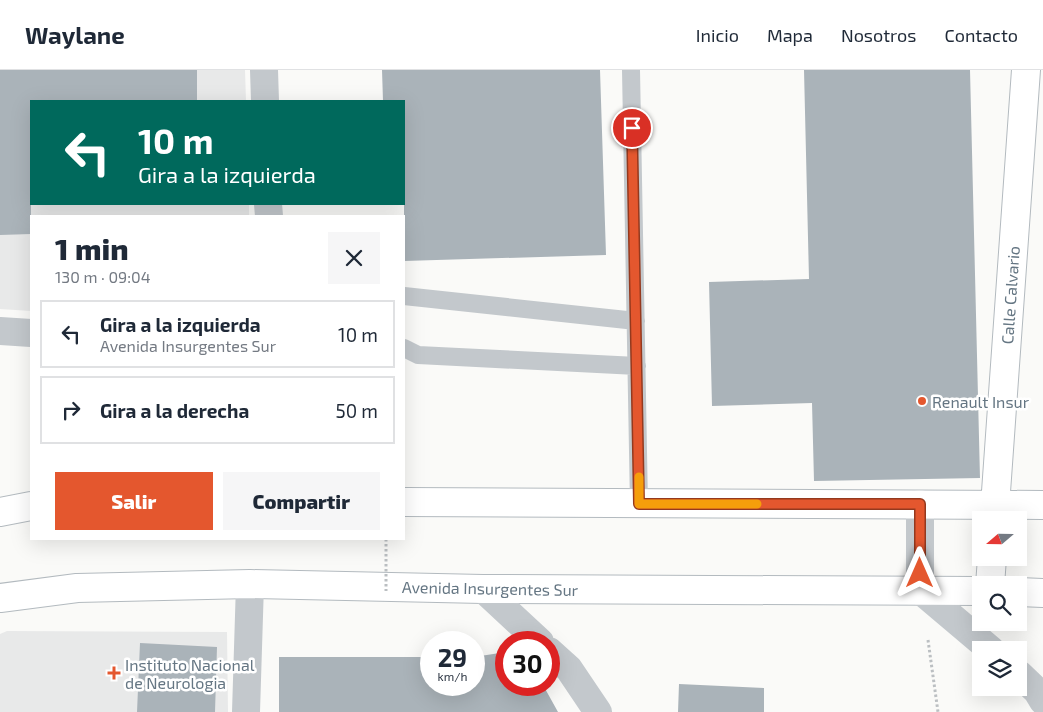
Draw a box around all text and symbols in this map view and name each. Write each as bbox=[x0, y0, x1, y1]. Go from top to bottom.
text: Waylane bbox=[25, 20, 125, 49]
text: Inicio bbox=[696, 24, 739, 46]
text: Mapa bbox=[767, 24, 813, 46]
text: Nosotros bbox=[841, 24, 916, 46]
text: Contacto bbox=[944, 24, 1018, 46]
pin bbox=[611, 107, 653, 149]
icon: arrive bbox=[618, 114, 646, 142]
text: 10 m bbox=[138, 119, 214, 161]
icon: left bbox=[55, 120, 120, 185]
text: Gira a la izquierda bbox=[138, 161, 316, 187]
text: 1 min bbox=[55, 230, 129, 266]
button: close bbox=[328, 232, 380, 284]
street label: Calle Calvario bbox=[997, 245, 1023, 345]
text: 130 m · 09:04 bbox=[55, 267, 150, 286]
text: Gira a la izquierda bbox=[100, 313, 261, 336]
icon: left bbox=[57, 320, 85, 348]
text: 10 m bbox=[338, 323, 378, 346]
text: Avenida Insurgentes Sur bbox=[100, 336, 276, 355]
place label: Renault Insur bbox=[932, 392, 1030, 411]
marker: Renault Insur bbox=[916, 395, 928, 407]
icon: right bbox=[57, 396, 85, 424]
text: Gira a la derecha bbox=[100, 399, 249, 422]
text: 50 m bbox=[335, 399, 378, 422]
button: Salir bbox=[55, 472, 213, 530]
button: Compartir bbox=[223, 472, 380, 530]
north arrow bbox=[972, 511, 1028, 566]
map controls bbox=[972, 511, 1027, 696]
position arrow bbox=[893, 546, 945, 598]
button: search bbox=[972, 576, 1027, 631]
street label: Avenida Insurgentes Sur bbox=[402, 577, 579, 599]
speed limit sign: 30 bbox=[495, 631, 560, 696]
button: layers bbox=[972, 641, 1027, 696]
text: 29 bbox=[438, 642, 467, 672]
place label: Instituto Nacional de Neurologia bbox=[125, 655, 255, 692]
marker: Instituto Nacional de Neurologia bbox=[107, 666, 121, 680]
text: km/h bbox=[438, 669, 467, 683]

